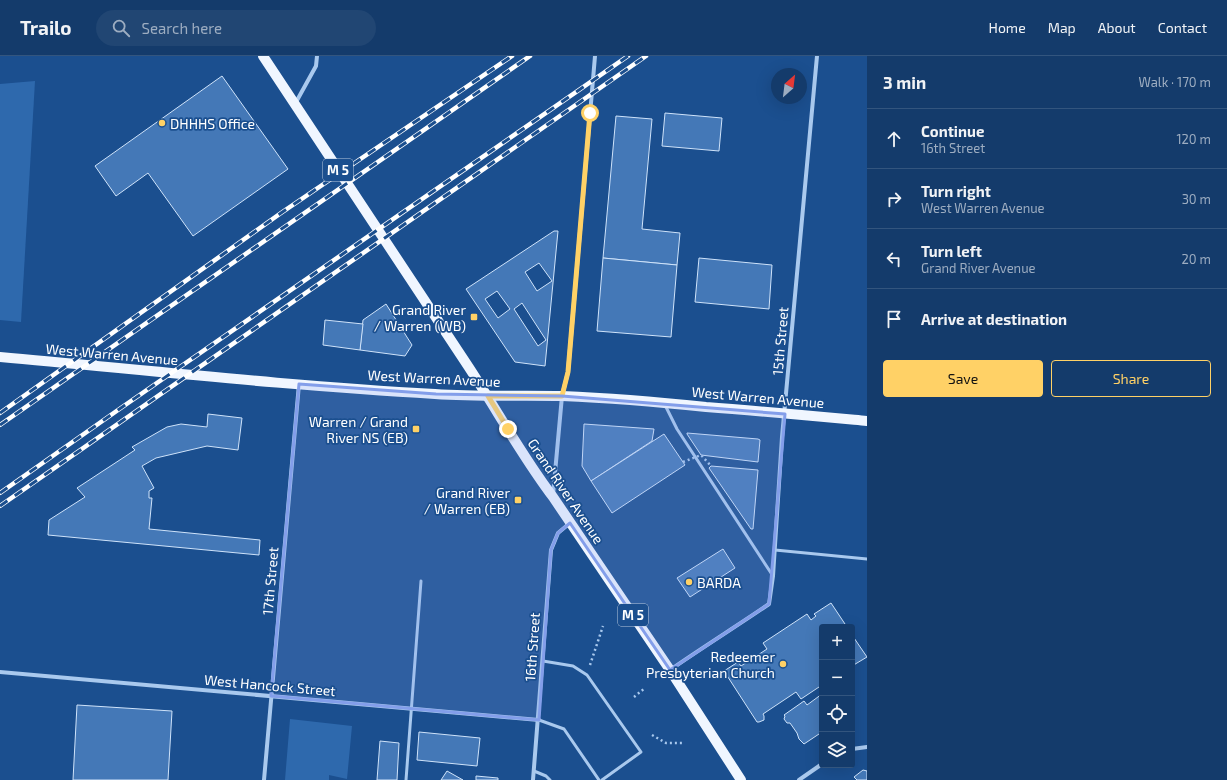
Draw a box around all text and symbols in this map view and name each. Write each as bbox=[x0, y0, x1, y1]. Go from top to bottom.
search box bbox=[96, 10, 376, 46]
text: Trailo bbox=[20, 16, 72, 39]
icon: search bbox=[110, 17, 132, 39]
text: Search here bbox=[142, 19, 222, 37]
text: Home bbox=[989, 19, 1026, 36]
text: Map bbox=[1048, 19, 1076, 36]
text: About bbox=[1098, 19, 1136, 36]
text: Contact bbox=[1158, 19, 1207, 36]
north arrow bbox=[771, 68, 807, 104]
text: 3 min bbox=[883, 72, 926, 92]
text: Walk · 170 m bbox=[1139, 74, 1211, 90]
route start bbox=[581, 104, 599, 122]
place label: DHHHS Office bbox=[170, 115, 255, 132]
marker: DHHHS Office bbox=[157, 118, 167, 128]
text: Continue bbox=[921, 122, 984, 140]
icon: ahead bbox=[883, 128, 905, 150]
text: 120 m bbox=[1176, 131, 1211, 147]
text: 16th Street bbox=[921, 140, 985, 156]
road number: M 5 bbox=[323, 159, 353, 181]
text: Turn right bbox=[921, 182, 991, 200]
icon: right bbox=[883, 188, 905, 210]
text: 30 m bbox=[1182, 191, 1211, 207]
text: West Warren Avenue bbox=[921, 200, 1045, 216]
text: Turn left bbox=[921, 242, 982, 260]
icon: left bbox=[883, 248, 905, 270]
text: 20 m bbox=[1182, 251, 1211, 267]
text: Grand River Avenue bbox=[921, 260, 1036, 276]
place label: Grand River / Warren (WB) bbox=[374, 301, 466, 334]
street label: 15th Street bbox=[769, 306, 791, 376]
icon: arrive bbox=[883, 308, 905, 330]
text: Arrive at destination bbox=[921, 310, 1067, 328]
marker: Grand River / Warren (WB) bbox=[469, 312, 479, 322]
street label: West Warren Avenue bbox=[45, 340, 179, 368]
button: Save bbox=[883, 360, 1043, 397]
button: Share bbox=[1051, 360, 1211, 397]
street label: West Warren Avenue bbox=[367, 366, 501, 390]
street label: West Warren Avenue bbox=[691, 383, 825, 411]
place label: Warren / Grand River NS (EB) bbox=[309, 413, 408, 446]
route end bbox=[499, 420, 517, 438]
marker: Warren / Grand River NS (EB) bbox=[411, 424, 421, 434]
street label: Grand River Avenue bbox=[524, 435, 608, 547]
place label: Grand River / Warren (EB) bbox=[424, 484, 510, 517]
marker: Grand River / Warren (EB) bbox=[513, 495, 523, 505]
street label: 17th Street bbox=[259, 546, 281, 616]
place label: BARDA bbox=[697, 574, 741, 591]
marker: BARDA bbox=[684, 577, 694, 587]
road number: M 5 bbox=[618, 604, 648, 626]
street label: 16th Street bbox=[521, 612, 543, 682]
map controls bbox=[819, 624, 855, 768]
button: + bbox=[819, 624, 855, 660]
place label: Redeemer Presbyterian Church bbox=[646, 648, 775, 681]
marker: Redeemer Presbyterian Church bbox=[778, 659, 788, 669]
button: − bbox=[819, 660, 855, 696]
street label: West Hancock Street bbox=[204, 671, 336, 699]
button: locate bbox=[819, 696, 855, 732]
button: layers bbox=[819, 732, 855, 768]

